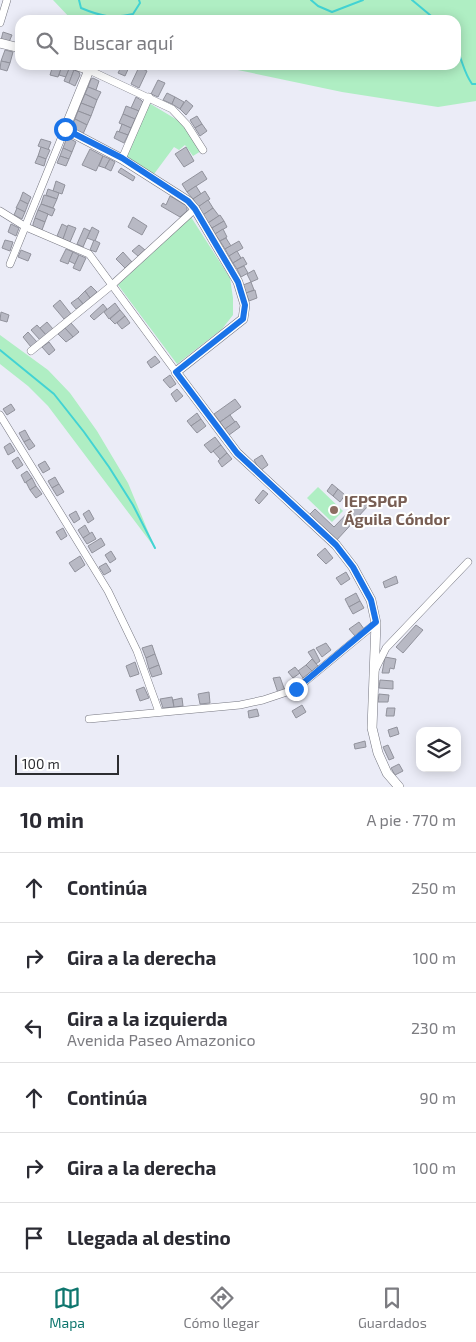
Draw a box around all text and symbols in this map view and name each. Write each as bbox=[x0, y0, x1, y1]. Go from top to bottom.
search box bbox=[15, 15, 461, 70]
icon: search bbox=[33, 29, 61, 57]
text: Buscar aquí bbox=[73, 31, 173, 54]
route start bbox=[54, 118, 77, 141]
place label: IEPSPGP Águila Cóndor bbox=[344, 491, 450, 528]
marker: IEPSPGP Águila Cóndor bbox=[328, 504, 340, 516]
route end bbox=[285, 678, 308, 701]
map controls bbox=[416, 727, 461, 772]
button: layers bbox=[416, 727, 461, 772]
scale bar bbox=[15, 752, 119, 775]
text: 100 m bbox=[22, 755, 60, 772]
text: 10 min bbox=[20, 807, 84, 832]
text: A pie · 770 m bbox=[366, 810, 456, 829]
icon: ahead bbox=[20, 874, 48, 902]
text: Continúa bbox=[67, 876, 147, 899]
text: 250 m bbox=[411, 878, 456, 897]
icon: right bbox=[20, 944, 48, 972]
text: Gira a la derecha bbox=[67, 946, 216, 969]
text: 100 m bbox=[413, 948, 456, 967]
text: Gira a la izquierda bbox=[67, 1007, 228, 1030]
icon: left bbox=[20, 1014, 48, 1042]
text: 230 m bbox=[411, 1018, 456, 1037]
text: Avenida Paseo Amazonico bbox=[67, 1030, 256, 1049]
icon: ahead bbox=[20, 1084, 48, 1112]
text: Continúa bbox=[67, 1086, 147, 1109]
text: 90 m bbox=[420, 1088, 456, 1107]
icon: right bbox=[20, 1154, 48, 1182]
text: Gira a la derecha bbox=[67, 1156, 216, 1179]
text: 100 m bbox=[413, 1158, 456, 1177]
icon: arrive bbox=[20, 1224, 48, 1252]
text: Llegada al destino bbox=[67, 1226, 231, 1249]
tab: Mapa bbox=[49, 1284, 85, 1331]
tab: Cómo llegar bbox=[183, 1284, 260, 1331]
tab: Guardados bbox=[358, 1284, 427, 1331]

